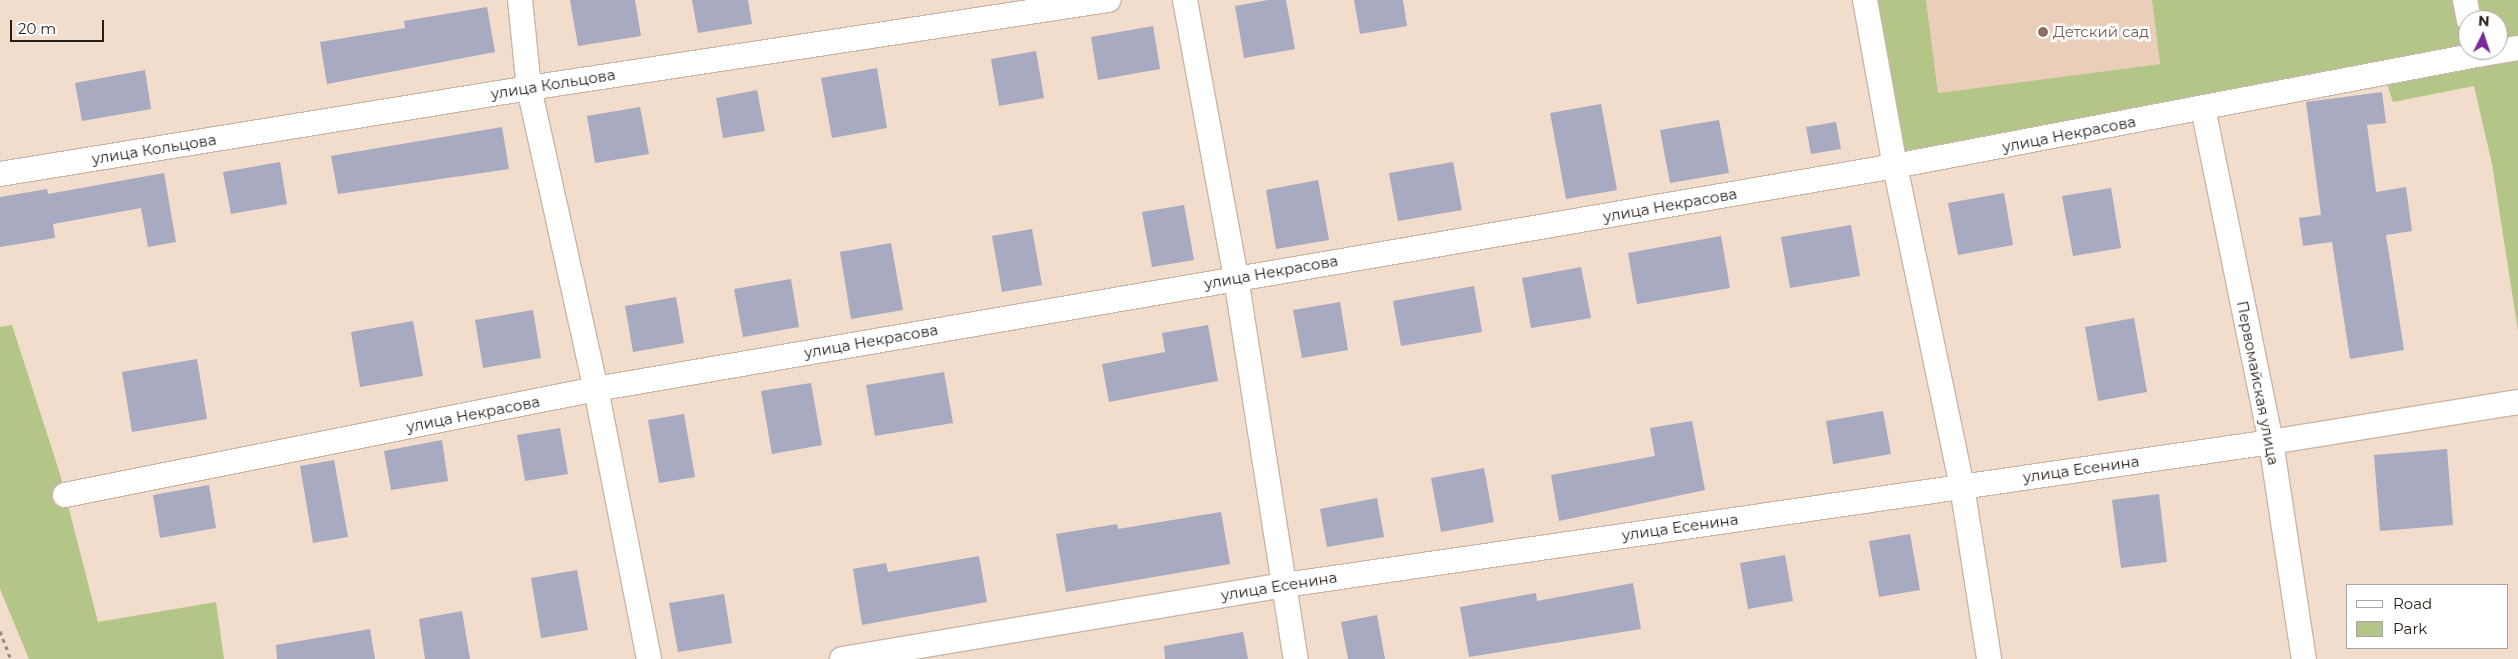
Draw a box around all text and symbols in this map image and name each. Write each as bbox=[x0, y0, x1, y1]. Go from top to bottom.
scale bar bbox=[12, 10, 106, 42]
north arrow bbox=[2458, 10, 2508, 60]
text: N bbox=[2478, 12, 2490, 30]
text: 20 m bbox=[18, 19, 56, 38]
place label: Детский сад bbox=[2053, 23, 2149, 41]
marker: Детский сад bbox=[2037, 26, 2049, 38]
street label: улица Кольцова bbox=[489, 65, 617, 103]
street label: улица Некрасова bbox=[2001, 112, 2137, 156]
street label: улица Кольцова bbox=[90, 130, 218, 168]
street label: улица Некрасова bbox=[1602, 184, 1738, 226]
street label: улица Некрасова bbox=[1203, 251, 1339, 293]
street label: Первомайская улица bbox=[2233, 299, 2283, 467]
street label: улица Некрасова bbox=[803, 320, 939, 362]
street label: улица Некрасова bbox=[405, 392, 541, 436]
street label: улица Есенина bbox=[2022, 452, 2140, 486]
street label: улица Есенина bbox=[1621, 510, 1739, 544]
street label: улица Есенина bbox=[1220, 568, 1338, 604]
legend bbox=[2346, 584, 2508, 649]
text: Road bbox=[2393, 594, 2432, 613]
text: Park bbox=[2393, 619, 2427, 638]

